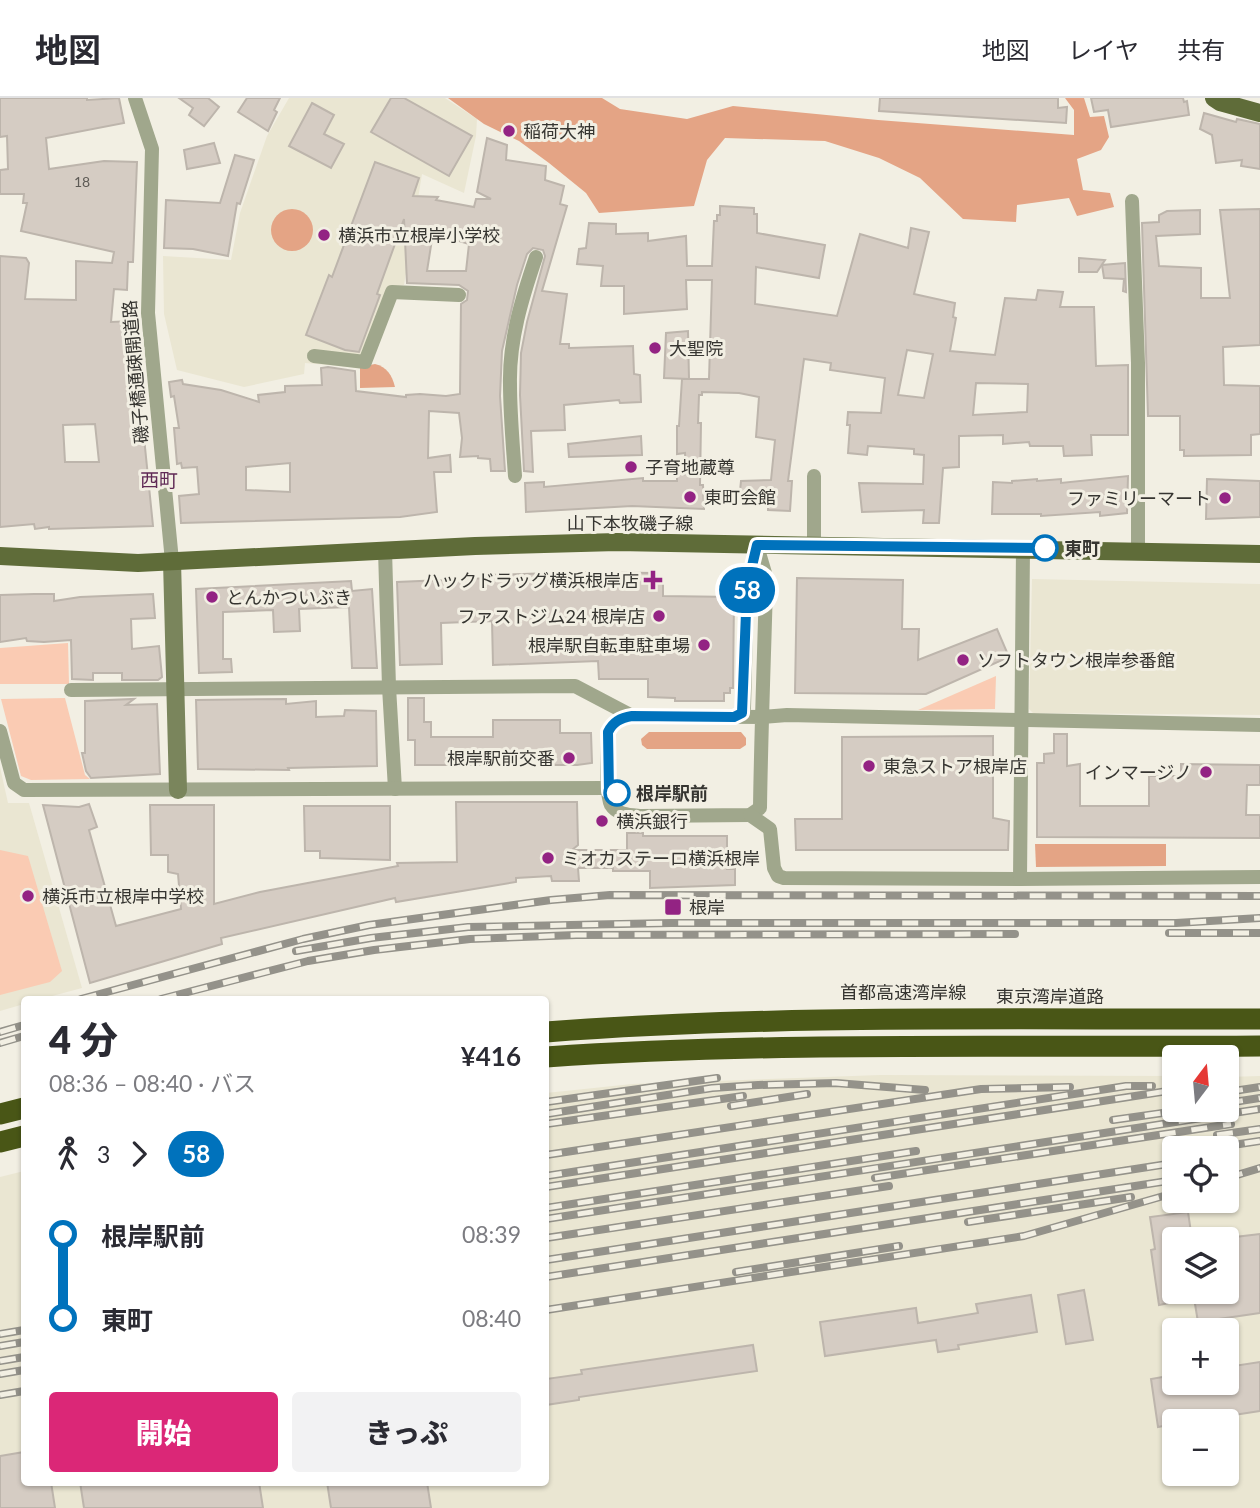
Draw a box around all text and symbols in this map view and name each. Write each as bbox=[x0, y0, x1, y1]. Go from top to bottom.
text: 地図 bbox=[35, 29, 101, 69]
text: 地図 bbox=[982, 35, 1030, 64]
text: レイヤ bbox=[1068, 35, 1139, 64]
text: 共有 bbox=[1177, 35, 1225, 64]
place label: 稲荷大神 bbox=[523, 120, 595, 142]
marker: 稲荷大神 bbox=[501, 123, 517, 139]
house number: 18 bbox=[74, 173, 90, 190]
place label: 横浜市立根岸小学校 bbox=[338, 224, 500, 246]
marker: 横浜市立根岸小学校 bbox=[316, 227, 332, 243]
street label: 磯子橋通疎開道路 bbox=[118, 299, 152, 445]
place label: 大聖院 bbox=[669, 337, 723, 359]
marker: 大聖院 bbox=[647, 340, 663, 356]
place label: 子育地蔵尊 bbox=[645, 456, 735, 478]
marker: 子育地蔵尊 bbox=[623, 459, 639, 475]
district label: 西町 bbox=[140, 468, 178, 491]
place label: 東町会館 bbox=[704, 486, 776, 508]
place label: ファミリーマート bbox=[1067, 487, 1211, 509]
marker: 東町会館 bbox=[682, 489, 698, 505]
marker: ファミリーマート bbox=[1217, 490, 1233, 506]
street label: 山下本牧磯子線 bbox=[567, 512, 693, 534]
marker: 東町 bbox=[1032, 535, 1058, 561]
place label: 東町 bbox=[1064, 537, 1100, 559]
line badge: 58 bbox=[716, 567, 778, 613]
place label: ハックドラッグ横浜根岸店 bbox=[423, 569, 639, 591]
marker: ハックドラッグ横浜根岸店 bbox=[645, 572, 661, 588]
text: 58 bbox=[733, 575, 761, 604]
place label: とんかついぶき bbox=[226, 586, 352, 608]
marker: とんかついぶき bbox=[204, 589, 220, 605]
place label: ファストジム24 根岸店 bbox=[458, 605, 645, 627]
marker: ファストジム24 根岸店 bbox=[651, 608, 667, 624]
place label: 根岸駅自転車駐車場 bbox=[528, 634, 690, 656]
marker: 根岸駅自転車駐車場 bbox=[696, 637, 712, 653]
place label: ソフトタウン根岸参番館 bbox=[977, 649, 1175, 671]
marker: ソフトタウン根岸参番館 bbox=[955, 652, 971, 668]
place label: 根岸駅前交番 bbox=[447, 747, 555, 769]
marker: 根岸駅前交番 bbox=[561, 750, 577, 766]
place label: 東急ストア根岸店 bbox=[883, 755, 1027, 777]
marker: 東急ストア根岸店 bbox=[861, 758, 877, 774]
place label: インマージノ bbox=[1085, 761, 1192, 783]
marker: インマージノ bbox=[1198, 764, 1214, 780]
marker: 根岸駅前 bbox=[604, 780, 630, 806]
place label: 根岸駅前 bbox=[636, 782, 708, 804]
place label: 横浜銀行 bbox=[616, 810, 688, 832]
marker: 横浜銀行 bbox=[594, 813, 610, 829]
place label: ミオカステーロ横浜根岸 bbox=[562, 847, 760, 869]
marker: ミオカステーロ横浜根岸 bbox=[540, 850, 556, 866]
place label: 横浜市立根岸中学校 bbox=[42, 885, 204, 907]
marker: 横浜市立根岸中学校 bbox=[20, 888, 36, 904]
place label: 根岸 bbox=[689, 896, 725, 918]
marker: 根岸 bbox=[663, 897, 683, 917]
street label: 首都高速湾岸線 bbox=[840, 981, 966, 1003]
street label: 東京湾岸道路 bbox=[996, 985, 1104, 1007]
text: 4 分 bbox=[49, 1016, 118, 1062]
text: ¥416 bbox=[461, 1040, 521, 1072]
north arrow bbox=[1162, 1045, 1239, 1122]
map controls bbox=[1162, 1045, 1239, 1486]
text: 08:36 – 08:40 · バス bbox=[49, 1069, 256, 1097]
icon: walk bbox=[49, 1135, 87, 1173]
icon: forward bbox=[120, 1135, 158, 1173]
button: locate bbox=[1162, 1136, 1239, 1213]
text: 58 bbox=[182, 1139, 210, 1168]
text: 3 bbox=[97, 1140, 110, 1168]
text: 根岸駅前 bbox=[101, 1220, 205, 1252]
text: 08:39 bbox=[462, 1220, 521, 1248]
button: layers bbox=[1162, 1227, 1239, 1304]
text: 東町 bbox=[101, 1304, 153, 1336]
text: 08:40 bbox=[462, 1304, 521, 1332]
button: + bbox=[1162, 1318, 1239, 1395]
button: 開始 bbox=[49, 1392, 278, 1472]
button: きっぷ bbox=[292, 1392, 521, 1472]
button: − bbox=[1162, 1409, 1239, 1486]

